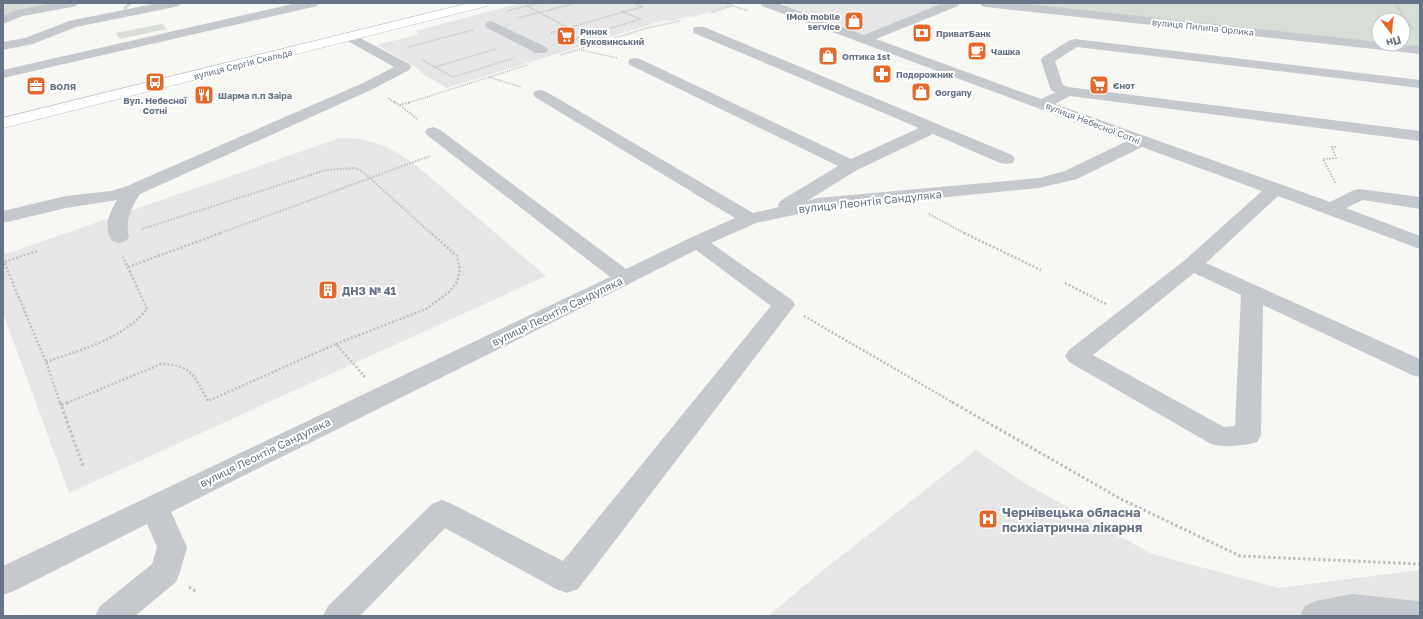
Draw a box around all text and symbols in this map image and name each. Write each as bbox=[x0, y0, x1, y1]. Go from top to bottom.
shop icon: IMob mobile service bbox=[843, 10, 865, 32]
place label: IMob mobile service bbox=[786, 11, 841, 32]
north arrow bbox=[1371, 12, 1411, 52]
street label: вулиця Пилипа Орлика bbox=[1152, 16, 1254, 38]
bank icon: ПриватБанк bbox=[911, 22, 933, 44]
supermarket icon: Ринок Буковинський bbox=[555, 25, 577, 47]
place label: Ринок Буковинський bbox=[580, 26, 645, 47]
place label: ПриватБанк bbox=[936, 28, 992, 39]
text: Пн bbox=[1385, 34, 1403, 50]
cafe icon: Чашка bbox=[966, 40, 988, 62]
shop icon: Оптика 1st bbox=[817, 45, 839, 67]
street label: вулиця Сергія Скальда bbox=[193, 46, 293, 82]
place label: Чашка bbox=[991, 46, 1020, 57]
place label: Оптика 1st bbox=[842, 51, 891, 62]
pharmacy icon: Подорожник bbox=[871, 63, 893, 85]
place label: Подорожник bbox=[896, 69, 954, 80]
bus stop icon: Вул. Небесної Сотні bbox=[144, 71, 166, 93]
supermarket icon: Єнот bbox=[1088, 74, 1110, 96]
office icon: ВОЛЯ bbox=[25, 75, 47, 97]
place label: Єнот bbox=[1113, 80, 1135, 91]
place label: ВОЛЯ bbox=[50, 81, 76, 92]
shop icon: Gorgany bbox=[910, 81, 932, 103]
restaurant icon: Шарма п.п Заіра bbox=[193, 84, 215, 106]
place label: Gorgany bbox=[935, 87, 972, 98]
place label: Шарма п.п Заіра bbox=[218, 90, 292, 101]
place label: Вул. Небесної Сотні bbox=[123, 95, 187, 116]
street label: вулиця Небесної Сотні bbox=[1044, 100, 1142, 146]
street label: вулиця Леонтія Сандуляка bbox=[798, 187, 942, 215]
street label: вулиця Леонтія Сандуляка bbox=[489, 274, 625, 348]
building icon: ДНЗ № 41 bbox=[317, 279, 339, 301]
place label: ДНЗ № 41 bbox=[342, 284, 397, 297]
street label: вулиця Леонтія Сандуляка bbox=[197, 415, 333, 489]
place label: Чернівецька обласна психіатрична лікарня bbox=[1002, 504, 1142, 535]
hospital icon: Чернівецька обласна психіатрична лікарня bbox=[977, 508, 999, 530]

